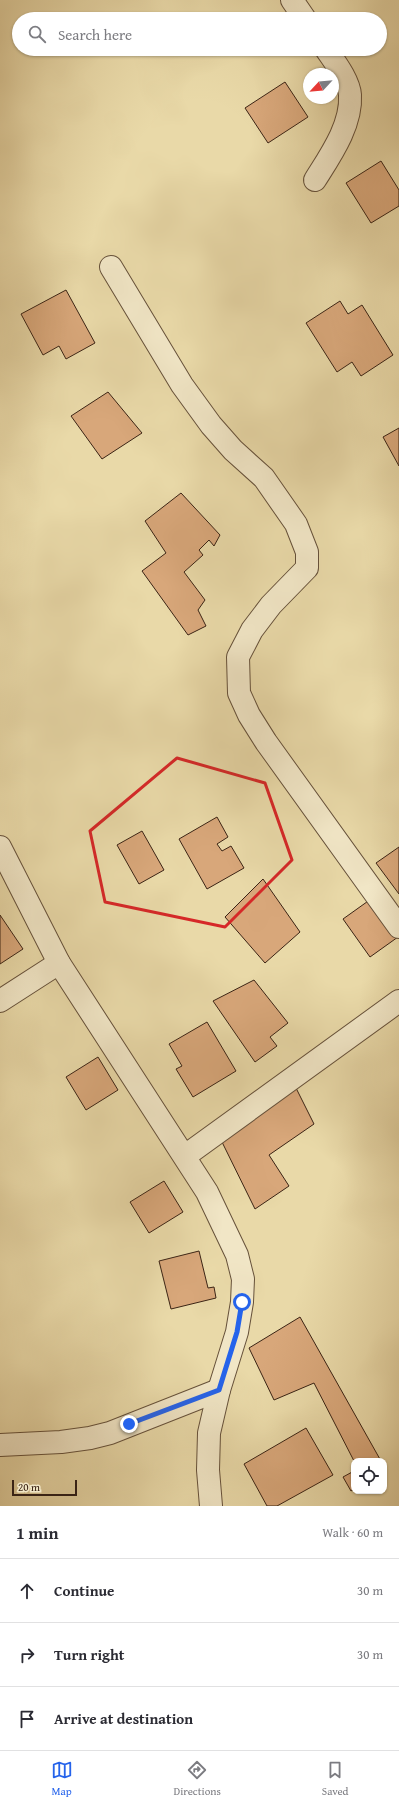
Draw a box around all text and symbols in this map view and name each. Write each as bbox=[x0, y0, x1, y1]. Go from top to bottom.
search box bbox=[12, 12, 387, 56]
icon: search bbox=[26, 23, 48, 45]
text: Search here bbox=[58, 24, 132, 45]
north arrow bbox=[303, 68, 339, 104]
route start bbox=[233, 1293, 251, 1311]
route end bbox=[120, 1415, 138, 1433]
map controls bbox=[351, 1458, 387, 1494]
button: locate bbox=[351, 1458, 387, 1494]
scale bar bbox=[12, 1478, 77, 1497]
text: 20 m bbox=[18, 1479, 40, 1495]
text: 1 min bbox=[16, 1520, 58, 1545]
text: Walk · 60 m bbox=[322, 1523, 383, 1542]
icon: ahead bbox=[16, 1580, 38, 1602]
text: Continue bbox=[54, 1580, 115, 1601]
text: 30 m bbox=[357, 1581, 383, 1600]
icon: right bbox=[16, 1644, 38, 1666]
text: Turn right bbox=[54, 1644, 125, 1665]
text: 30 m bbox=[357, 1645, 383, 1664]
icon: arrive bbox=[16, 1708, 38, 1730]
text: Arrive at destination bbox=[54, 1708, 193, 1729]
tab: Map bbox=[51, 1759, 73, 1799]
tab: Directions bbox=[174, 1759, 221, 1799]
tab: Saved bbox=[322, 1759, 348, 1799]

